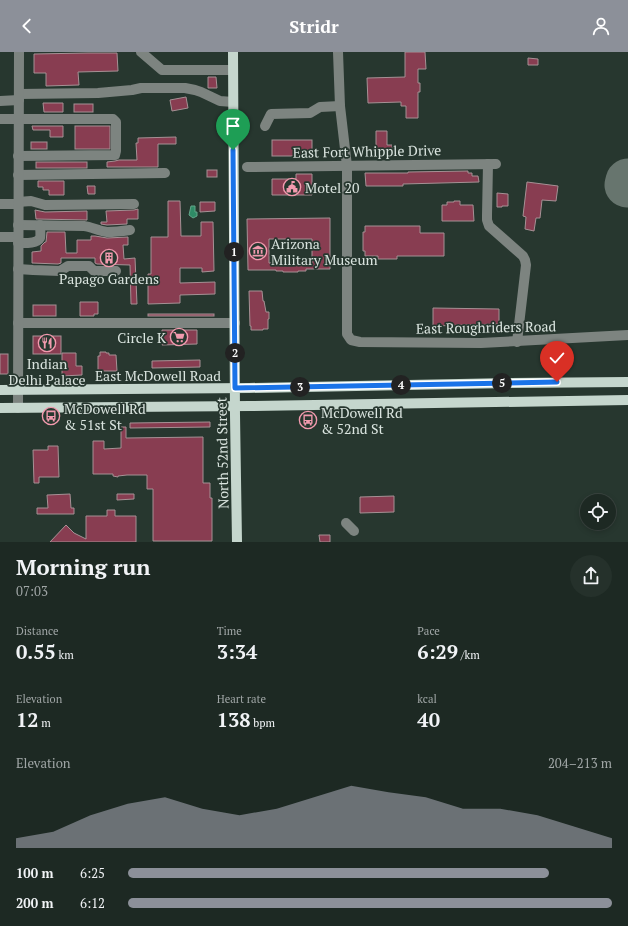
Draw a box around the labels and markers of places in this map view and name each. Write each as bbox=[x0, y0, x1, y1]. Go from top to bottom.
pin bbox=[216, 109, 250, 150]
public building icon: Motel 20 bbox=[282, 177, 302, 197]
place label: Motel 20 bbox=[305, 178, 360, 197]
place label: Arizona Military Museum bbox=[271, 234, 378, 269]
museum icon: Arizona Military Museum bbox=[248, 241, 268, 261]
pin: 1 bbox=[224, 242, 244, 262]
building icon: Papago Gardens bbox=[99, 248, 119, 268]
place label: Papago Gardens bbox=[59, 269, 159, 288]
supermarket icon: Circle K bbox=[169, 327, 189, 347]
place label: Circle K bbox=[117, 328, 167, 347]
restaurant icon: Indian Delhi Palace bbox=[37, 333, 57, 353]
pin bbox=[540, 341, 574, 382]
pin: 2 bbox=[225, 343, 245, 363]
place label: Indian Delhi Palace bbox=[9, 354, 86, 389]
pin: 5 bbox=[492, 373, 512, 393]
pin: 4 bbox=[391, 375, 411, 395]
pin: 3 bbox=[290, 377, 310, 397]
place label: McDowell Rd & 51st St bbox=[64, 399, 146, 434]
place label: McDowell Rd & 52nd St bbox=[321, 403, 403, 438]
bus stop icon: McDowell Rd & 51st St bbox=[41, 406, 61, 426]
bus stop icon: McDowell Rd & 52nd St bbox=[298, 410, 318, 430]

